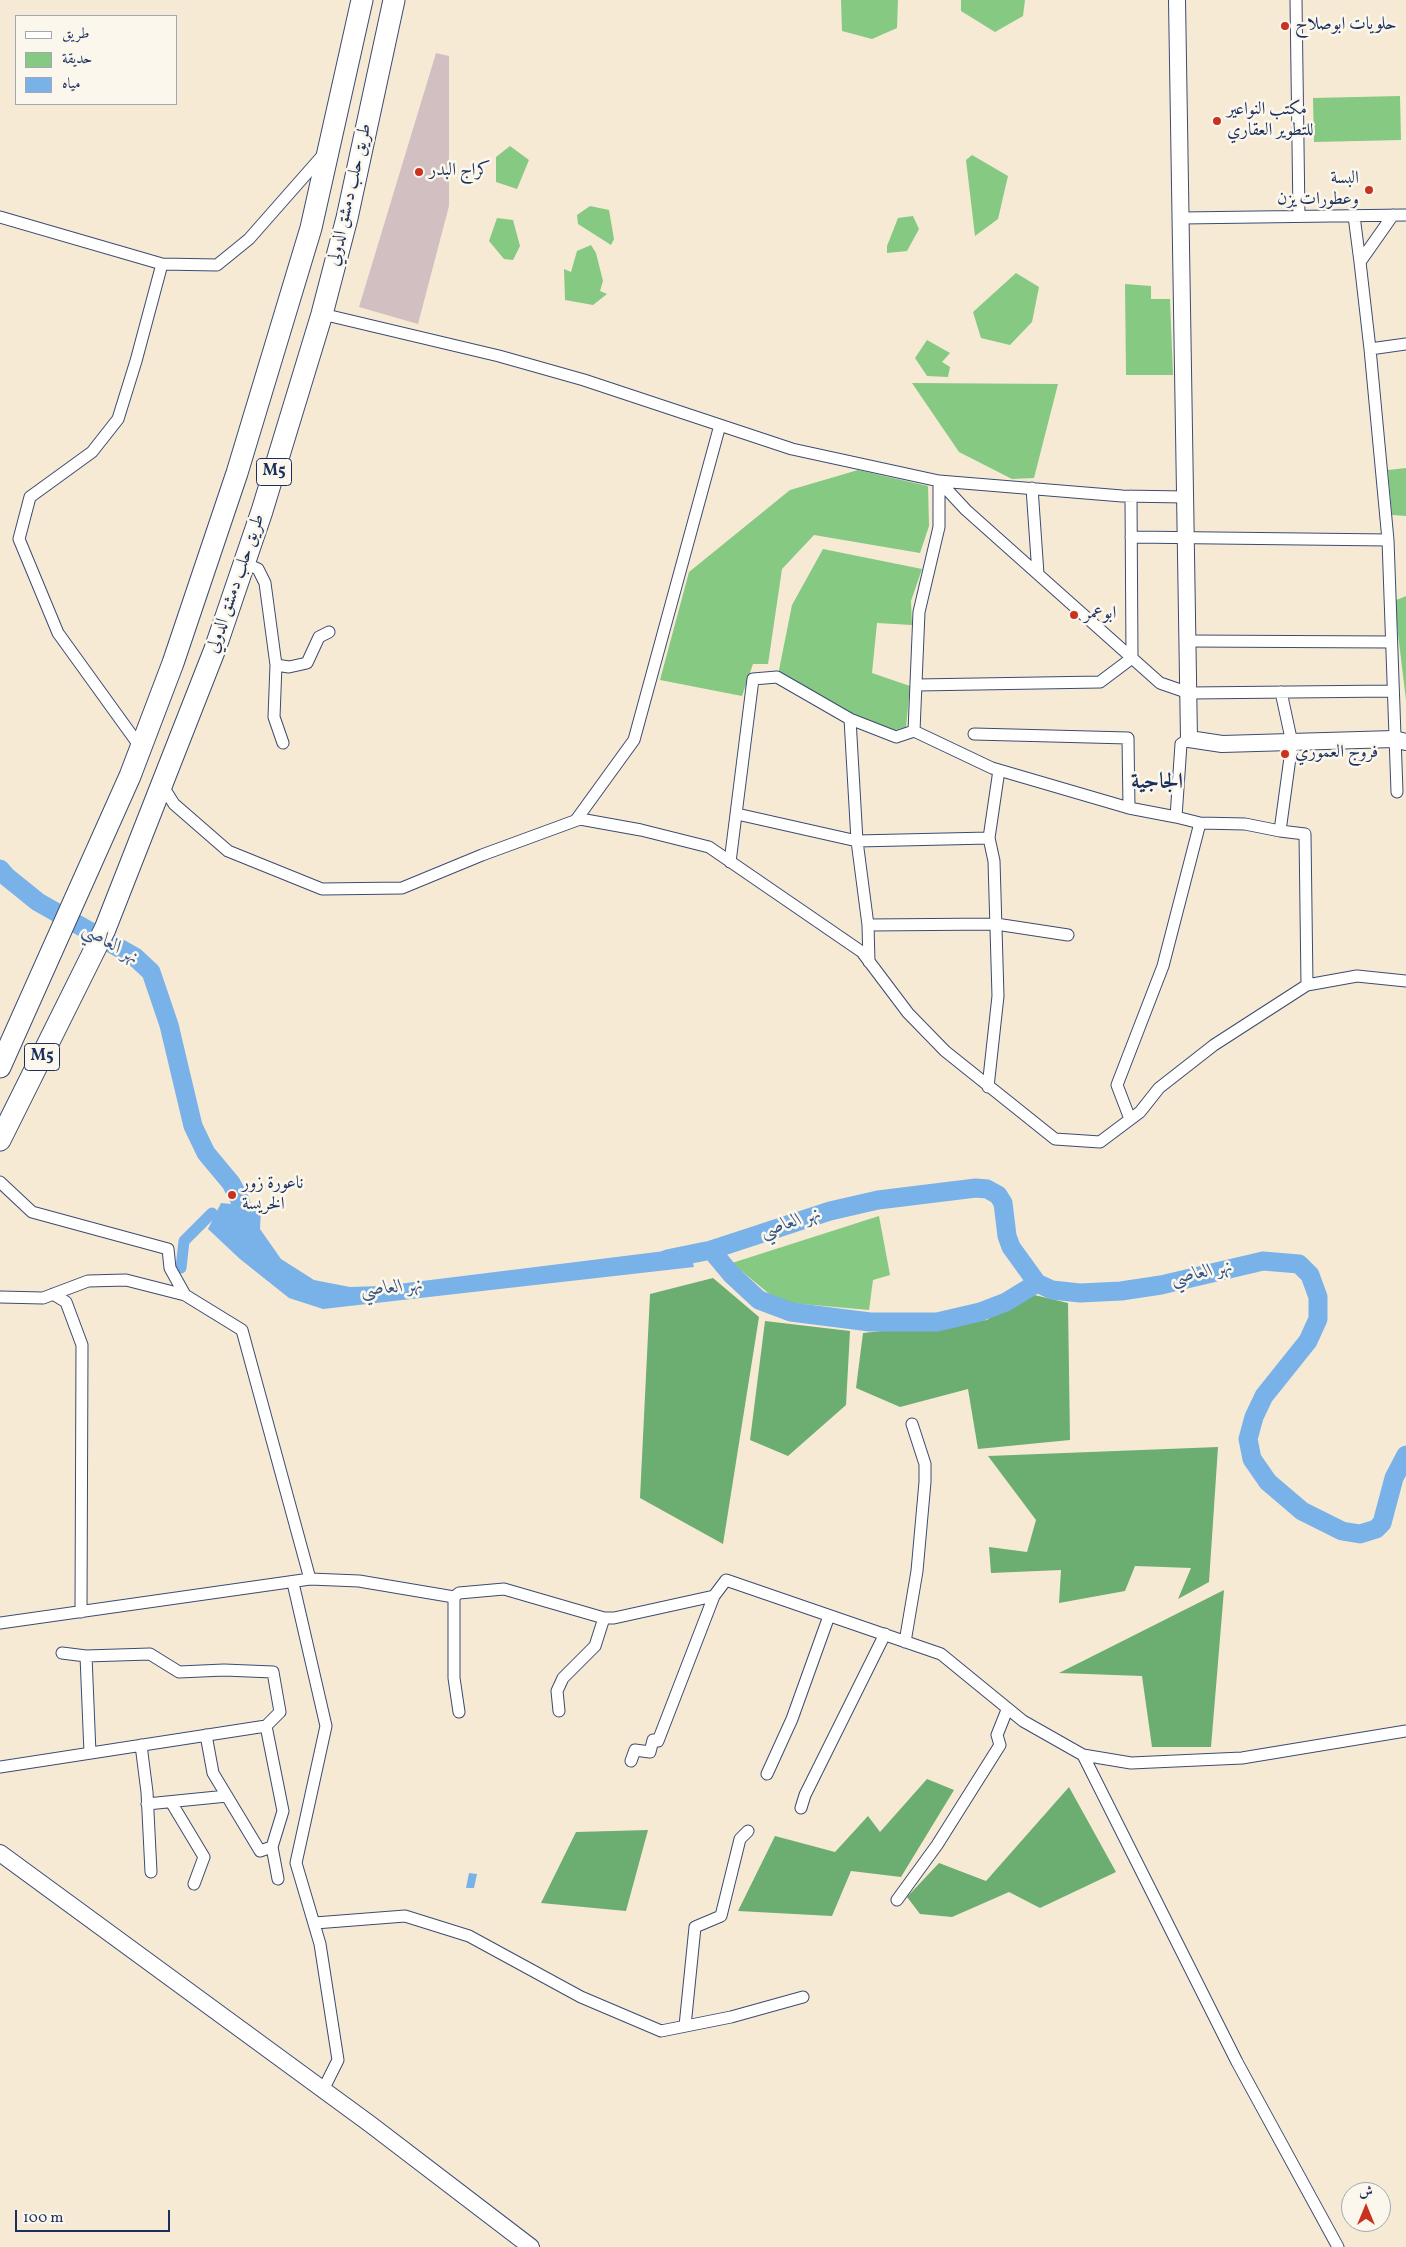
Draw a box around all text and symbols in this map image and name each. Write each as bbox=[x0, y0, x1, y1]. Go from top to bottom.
legend bbox=[15, 15, 178, 105]
place label: حلويات ابوصلاح bbox=[1295, 15, 1397, 37]
marker: حلويات ابوصلاح bbox=[1279, 20, 1291, 32]
text: طريق bbox=[62, 24, 89, 45]
text: حديقة bbox=[62, 49, 92, 70]
text: مياه bbox=[62, 74, 80, 95]
place label: مكتب النواعير للتطوير العقاري bbox=[1227, 100, 1313, 142]
marker: مكتب النواعير للتطوير العقاري bbox=[1211, 115, 1223, 127]
street label: طريق حلب دمشق الدولي bbox=[324, 122, 378, 268]
place label: كراج البدر bbox=[429, 161, 491, 183]
marker: كراج البدر bbox=[413, 166, 425, 178]
place label: البسة وعطورات يزن bbox=[1277, 169, 1359, 212]
marker: البسة وعطورات يزن bbox=[1363, 184, 1375, 196]
road number: M5 bbox=[256, 458, 292, 486]
street label: طريق حلب دمشق الدولي bbox=[203, 512, 271, 656]
place label: ابوعمر bbox=[1084, 604, 1116, 626]
marker: ابوعمر bbox=[1068, 609, 1080, 621]
place label: فروج العموري bbox=[1295, 743, 1378, 765]
marker: فروج العموري bbox=[1279, 748, 1291, 760]
district label: الجاجية bbox=[1131, 771, 1183, 797]
water label: نهر العاصي bbox=[77, 919, 143, 971]
road number: M5 bbox=[24, 1044, 60, 1070]
place label: ناعورة زور الخريسة bbox=[242, 1174, 303, 1216]
marker: ناعورة زور الخريسة bbox=[226, 1189, 238, 1201]
water label: نهر العاصي bbox=[758, 1203, 824, 1245]
water label: نهر العاصي bbox=[1169, 1256, 1235, 1292]
water label: نهر العاصي bbox=[360, 1275, 424, 1303]
north arrow bbox=[1341, 2182, 1391, 2232]
text: ش bbox=[1359, 2183, 1373, 2202]
scale bar bbox=[18, 2200, 172, 2232]
text: 100 m bbox=[23, 2208, 63, 2229]

